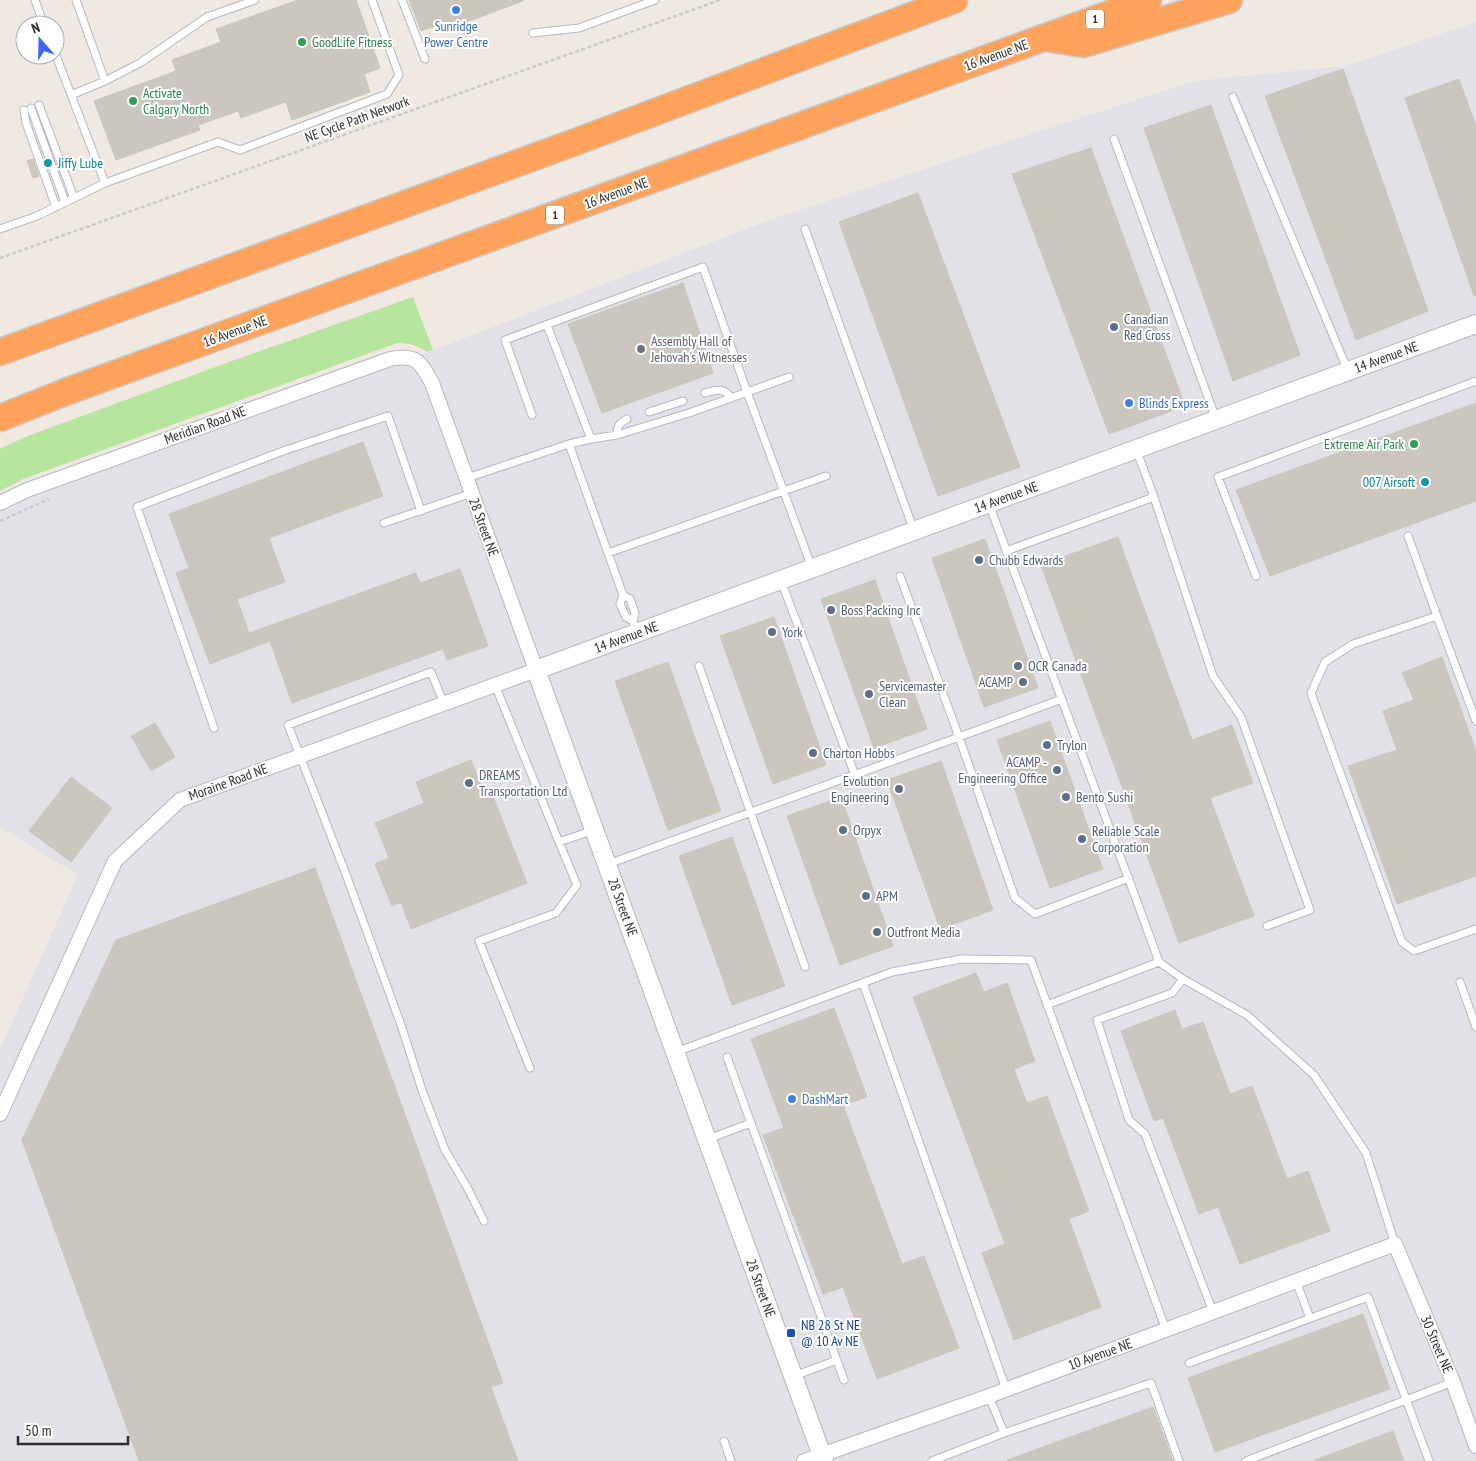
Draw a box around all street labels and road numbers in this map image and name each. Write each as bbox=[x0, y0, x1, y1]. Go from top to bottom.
road number: 1 bbox=[1086, 10, 1104, 28]
street label: 16 Avenue NE bbox=[961, 35, 1031, 75]
street label: NE Cycle Path Network bbox=[302, 92, 412, 146]
street label: 16 Avenue NE bbox=[581, 173, 651, 213]
road number: 1 bbox=[546, 206, 564, 224]
street label: 16 Avenue NE bbox=[200, 311, 270, 351]
street label: 14 Avenue NE bbox=[1351, 337, 1421, 377]
street label: Meridian Road NE bbox=[162, 402, 248, 448]
street label: 14 Avenue NE bbox=[971, 477, 1041, 517]
street label: 28 Street NE bbox=[465, 495, 503, 559]
street label: 14 Avenue NE bbox=[591, 617, 661, 657]
street label: Moraine Road NE bbox=[186, 759, 270, 805]
street label: 28 Street NE bbox=[604, 875, 642, 939]
street label: 28 Street NE bbox=[742, 1256, 780, 1320]
street label: 30 Street NE bbox=[1417, 1312, 1457, 1376]
street label: 10 Avenue NE bbox=[1065, 1334, 1135, 1374]

